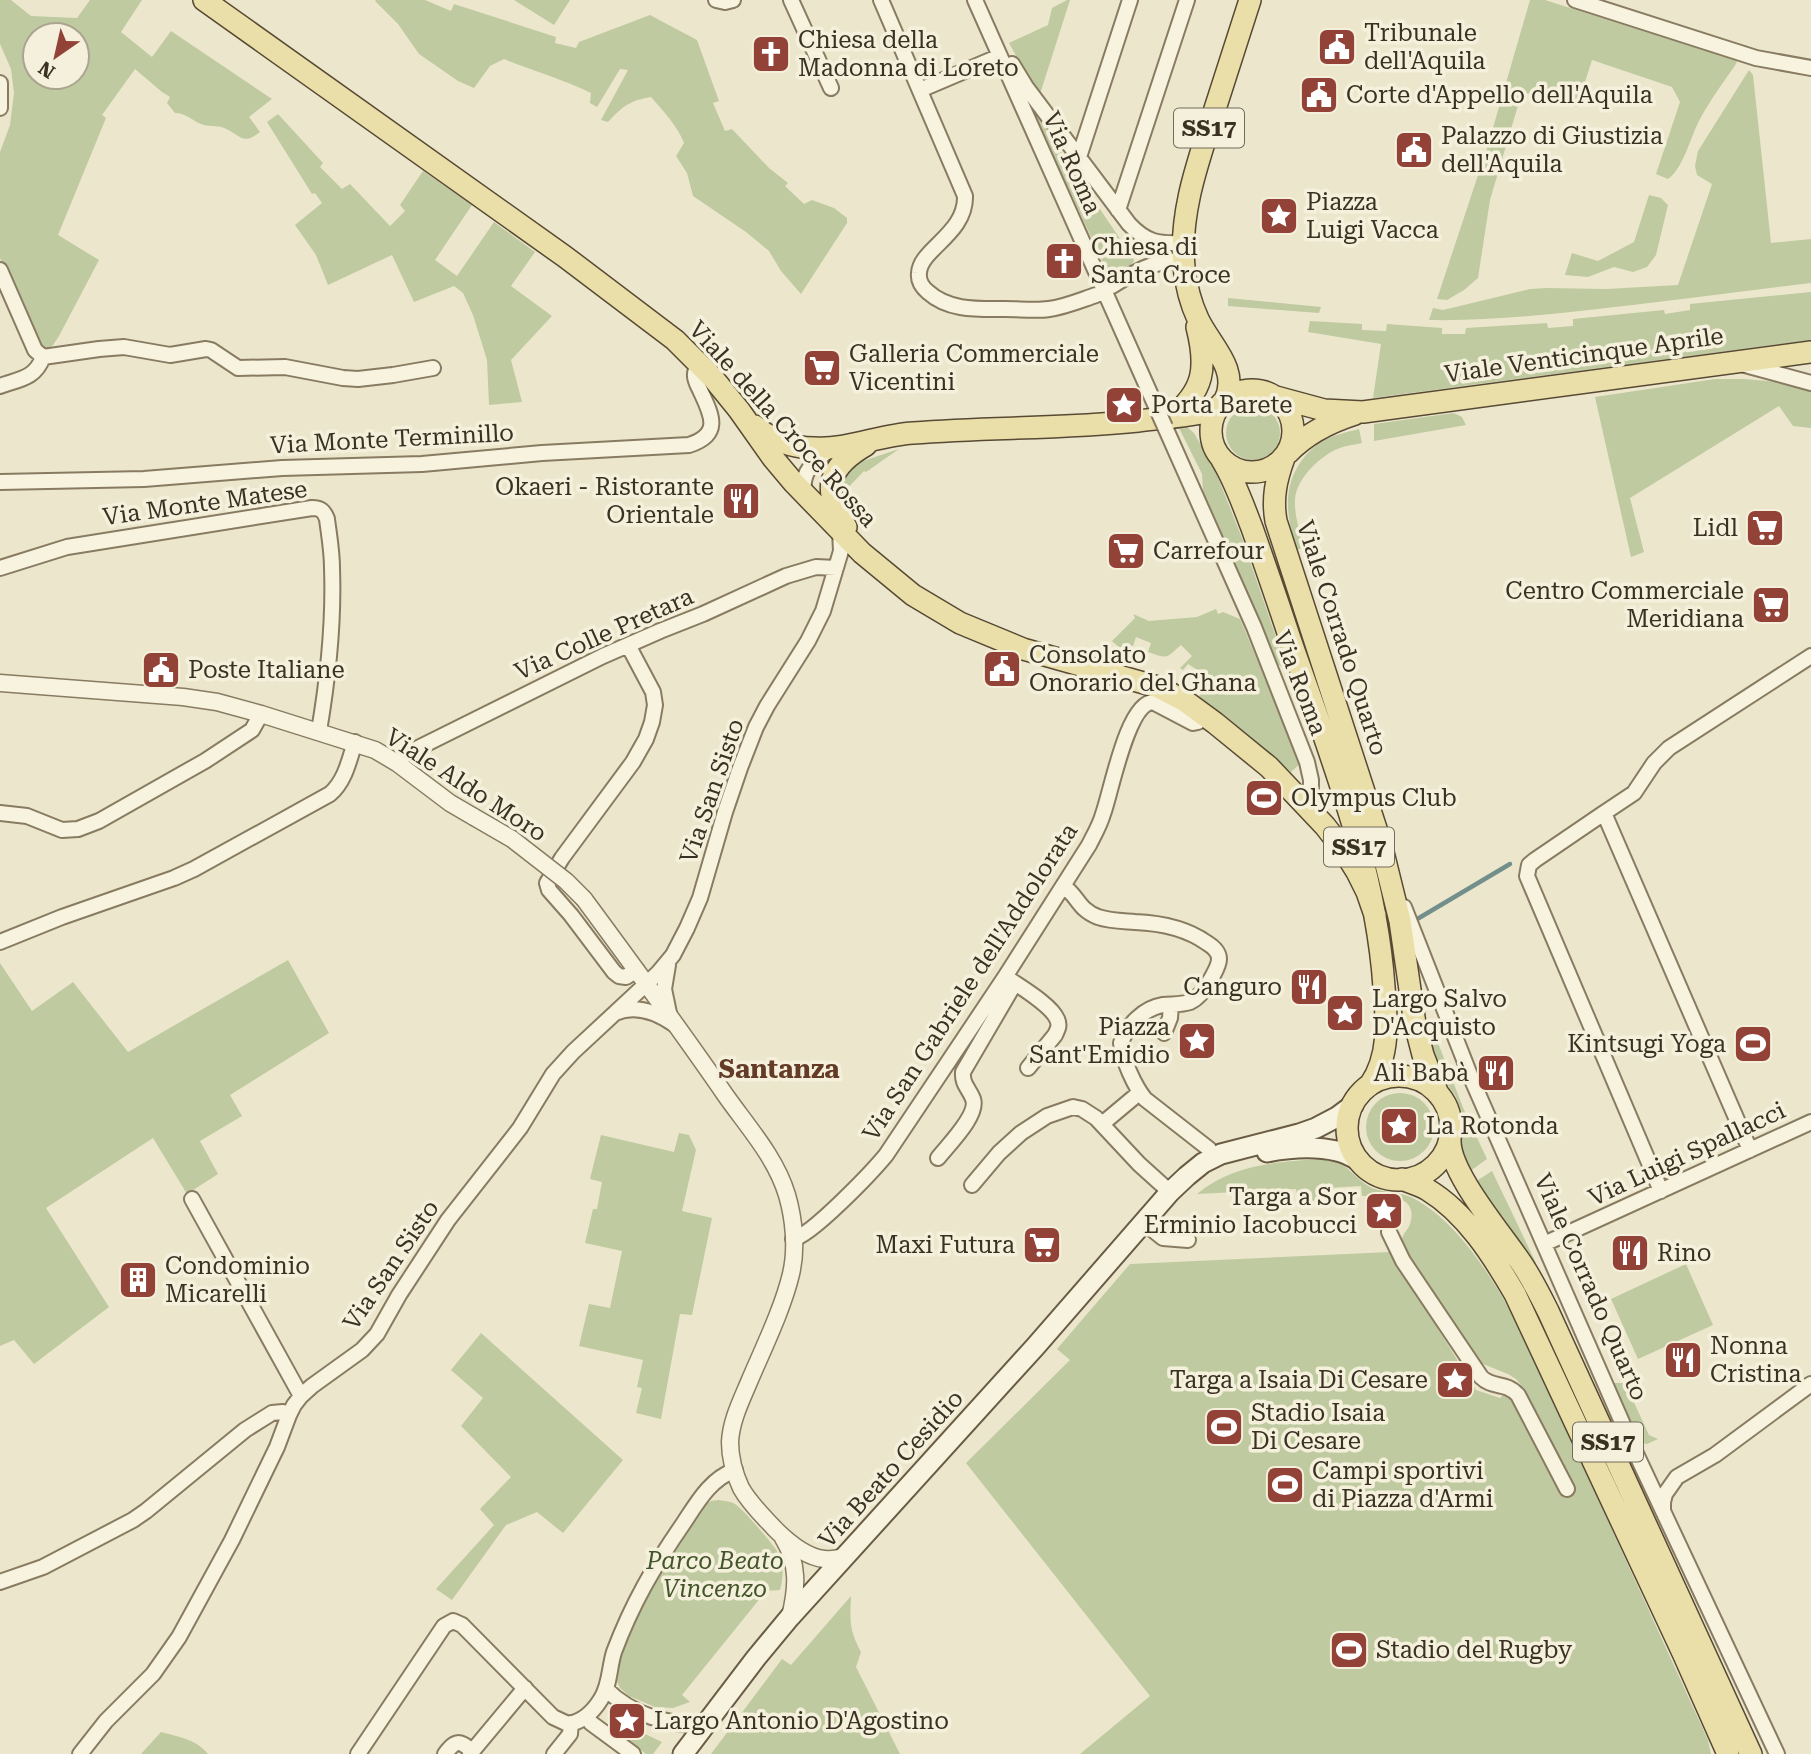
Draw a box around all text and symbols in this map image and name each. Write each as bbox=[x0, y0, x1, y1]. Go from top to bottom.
place label: Tribunale dell'Aquila bbox=[1364, 19, 1486, 75]
north arrow bbox=[21, 21, 91, 91]
place label: Chiesa della Madonna di Loreto bbox=[798, 26, 1019, 82]
public building icon: Tribunale dell'Aquila bbox=[1316, 26, 1358, 68]
church icon: Chiesa della Madonna di Loreto bbox=[750, 33, 792, 75]
text: N bbox=[34, 56, 59, 83]
public building icon: Corte d'Appello dell'Aquila bbox=[1298, 74, 1340, 116]
place label: Corte d'Appello dell'Aquila bbox=[1346, 81, 1653, 109]
street label: Via Roma bbox=[1037, 107, 1107, 219]
road number: SS17 bbox=[1174, 108, 1244, 148]
place label: Palazzo di Giustizia dell'Aquila bbox=[1441, 122, 1663, 178]
public building icon: Palazzo di Giustizia dell'Aquila bbox=[1393, 129, 1435, 171]
place label: Piazza Luigi Vacca bbox=[1306, 188, 1439, 244]
place icon: Piazza Luigi Vacca bbox=[1258, 195, 1300, 237]
place label: Chiesa di Santa Croce bbox=[1091, 233, 1231, 289]
church icon: Chiesa di Santa Croce bbox=[1043, 240, 1085, 282]
street label: Viale della Croce Rossa bbox=[683, 315, 883, 533]
street label: Viale Venticinque Aprile bbox=[1443, 322, 1725, 388]
place label: Galleria Commerciale Vicentini bbox=[849, 340, 1099, 396]
supermarket icon: Galleria Commerciale Vicentini bbox=[801, 347, 843, 389]
place icon: Porta Barete bbox=[1103, 384, 1145, 426]
place label: Porta Barete bbox=[1151, 391, 1292, 419]
street label: Via Monte Terminillo bbox=[269, 419, 515, 459]
place label: Okaeri - Ristorante Orientale bbox=[495, 473, 714, 529]
street label: Via Monte Matese bbox=[101, 475, 309, 531]
restaurant icon: Okaeri - Ristorante Orientale bbox=[720, 480, 762, 522]
supermarket icon: Lidl bbox=[1744, 507, 1786, 549]
place label: Lidl bbox=[1693, 514, 1738, 542]
street label: Viale Corrado Quarto bbox=[1291, 517, 1393, 759]
supermarket icon: Carrefour bbox=[1105, 530, 1147, 572]
place label: Carrefour bbox=[1153, 537, 1265, 565]
place label: Centro Commerciale Meridiana bbox=[1505, 577, 1744, 633]
street label: Via Colle Pretara bbox=[510, 582, 698, 686]
supermarket icon: Centro Commerciale Meridiana bbox=[1750, 584, 1792, 626]
street label: Via Roma bbox=[1267, 627, 1333, 739]
place label: Consolato Onorario del Ghana bbox=[1029, 641, 1257, 697]
public building icon: Consolato Onorario del Ghana bbox=[981, 648, 1023, 690]
public building icon: Poste Italiane bbox=[140, 649, 182, 691]
place label: Poste Italiane bbox=[188, 656, 345, 684]
street label: Via San Sisto bbox=[674, 715, 750, 867]
street label: Viale Aldo Moro bbox=[380, 722, 552, 848]
sports icon: Olympus Club bbox=[1243, 777, 1285, 819]
place label: Olympus Club bbox=[1291, 784, 1457, 812]
street label: Via San Gabriele dell'Addolorata bbox=[857, 818, 1083, 1146]
road number: SS17 bbox=[1324, 828, 1394, 866]
restaurant icon: Canguro bbox=[1288, 966, 1330, 1008]
place label: Canguro bbox=[1183, 973, 1282, 1001]
place label: Largo Salvo D'Acquisto bbox=[1372, 985, 1507, 1041]
place icon: Largo Salvo D'Acquisto bbox=[1324, 992, 1366, 1034]
place label: Piazza Sant'Emidio bbox=[1029, 1013, 1170, 1069]
place icon: Piazza Sant'Emidio bbox=[1176, 1020, 1218, 1062]
sports icon: Kintsugi Yoga bbox=[1732, 1023, 1774, 1065]
place label: Kintsugi Yoga bbox=[1567, 1030, 1726, 1058]
restaurant icon: Ali Babà bbox=[1475, 1052, 1517, 1094]
district label: Santanza bbox=[718, 1054, 840, 1084]
place label: Ali Babà bbox=[1374, 1059, 1469, 1087]
street label: Via Luigi Spallacci bbox=[1584, 1096, 1790, 1212]
place icon: La Rotonda bbox=[1378, 1105, 1420, 1147]
place label: La Rotonda bbox=[1426, 1112, 1559, 1140]
street label: Viale Corrado Quarto bbox=[1528, 1169, 1654, 1405]
place label: Targa a Sor Erminio Iacobucci bbox=[1144, 1183, 1357, 1239]
place icon: Targa a Sor Erminio Iacobucci bbox=[1363, 1190, 1405, 1232]
street label: Via San Sisto bbox=[337, 1195, 445, 1335]
supermarket icon: Maxi Futura bbox=[1021, 1224, 1063, 1266]
place label: Maxi Futura bbox=[876, 1231, 1015, 1259]
restaurant icon: Rino bbox=[1609, 1232, 1651, 1274]
place label: Rino bbox=[1657, 1239, 1712, 1267]
place label: Condominio Micarelli bbox=[165, 1252, 310, 1308]
building icon: Condominio Micarelli bbox=[117, 1259, 159, 1301]
place label: Nonna Cristina bbox=[1710, 1332, 1801, 1388]
restaurant icon: Nonna Cristina bbox=[1662, 1339, 1704, 1381]
place icon: Targa a Isaia Di Cesare bbox=[1434, 1359, 1476, 1401]
place label: Targa a Isaia Di Cesare bbox=[1170, 1366, 1428, 1394]
street label: Via Beato Cesidio bbox=[813, 1384, 969, 1554]
place label: Stadio Isaia Di Cesare bbox=[1251, 1399, 1385, 1455]
sports icon: Stadio Isaia Di Cesare bbox=[1203, 1406, 1245, 1448]
road number: SS17 bbox=[1573, 1422, 1643, 1462]
place label: Campi sportivi di Piazza d'Armi bbox=[1312, 1457, 1494, 1513]
sports icon: Campi sportivi di Piazza d'Armi bbox=[1264, 1464, 1306, 1506]
park label: Parco Beato Vincenzo bbox=[645, 1547, 784, 1603]
sports icon: Stadio del Rugby bbox=[1328, 1629, 1370, 1671]
place label: Stadio del Rugby bbox=[1376, 1636, 1573, 1664]
place icon: Largo Antonio D'Agostino bbox=[606, 1700, 648, 1742]
place label: Largo Antonio D'Agostino bbox=[654, 1707, 949, 1735]

